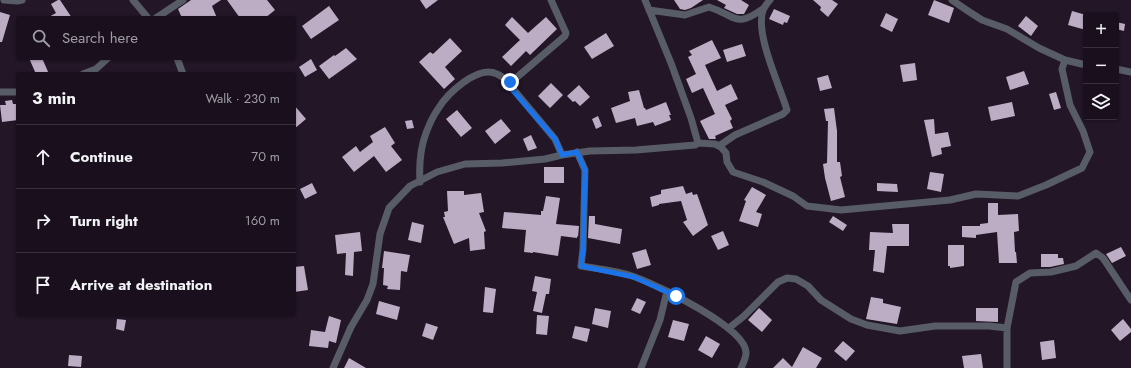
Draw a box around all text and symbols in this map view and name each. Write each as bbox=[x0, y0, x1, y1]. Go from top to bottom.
map controls bbox=[1083, 12, 1119, 120]
button: + bbox=[1083, 12, 1119, 48]
search box bbox=[16, 16, 296, 60]
icon: search bbox=[30, 27, 52, 49]
text: Search here bbox=[62, 27, 138, 49]
button: − bbox=[1083, 48, 1119, 84]
route end bbox=[501, 73, 519, 91]
button: layers bbox=[1083, 84, 1119, 120]
text: 3 min bbox=[32, 86, 76, 110]
text: Walk · 230 m bbox=[205, 89, 280, 108]
icon: ahead bbox=[32, 146, 54, 168]
text: Continue bbox=[70, 146, 133, 168]
text: 70 m bbox=[251, 147, 280, 166]
icon: right bbox=[32, 210, 54, 232]
text: Turn right bbox=[70, 210, 138, 232]
text: 160 m bbox=[245, 211, 280, 230]
icon: arrive bbox=[32, 274, 54, 296]
text: Arrive at destination bbox=[70, 274, 212, 296]
route start bbox=[667, 287, 685, 305]

